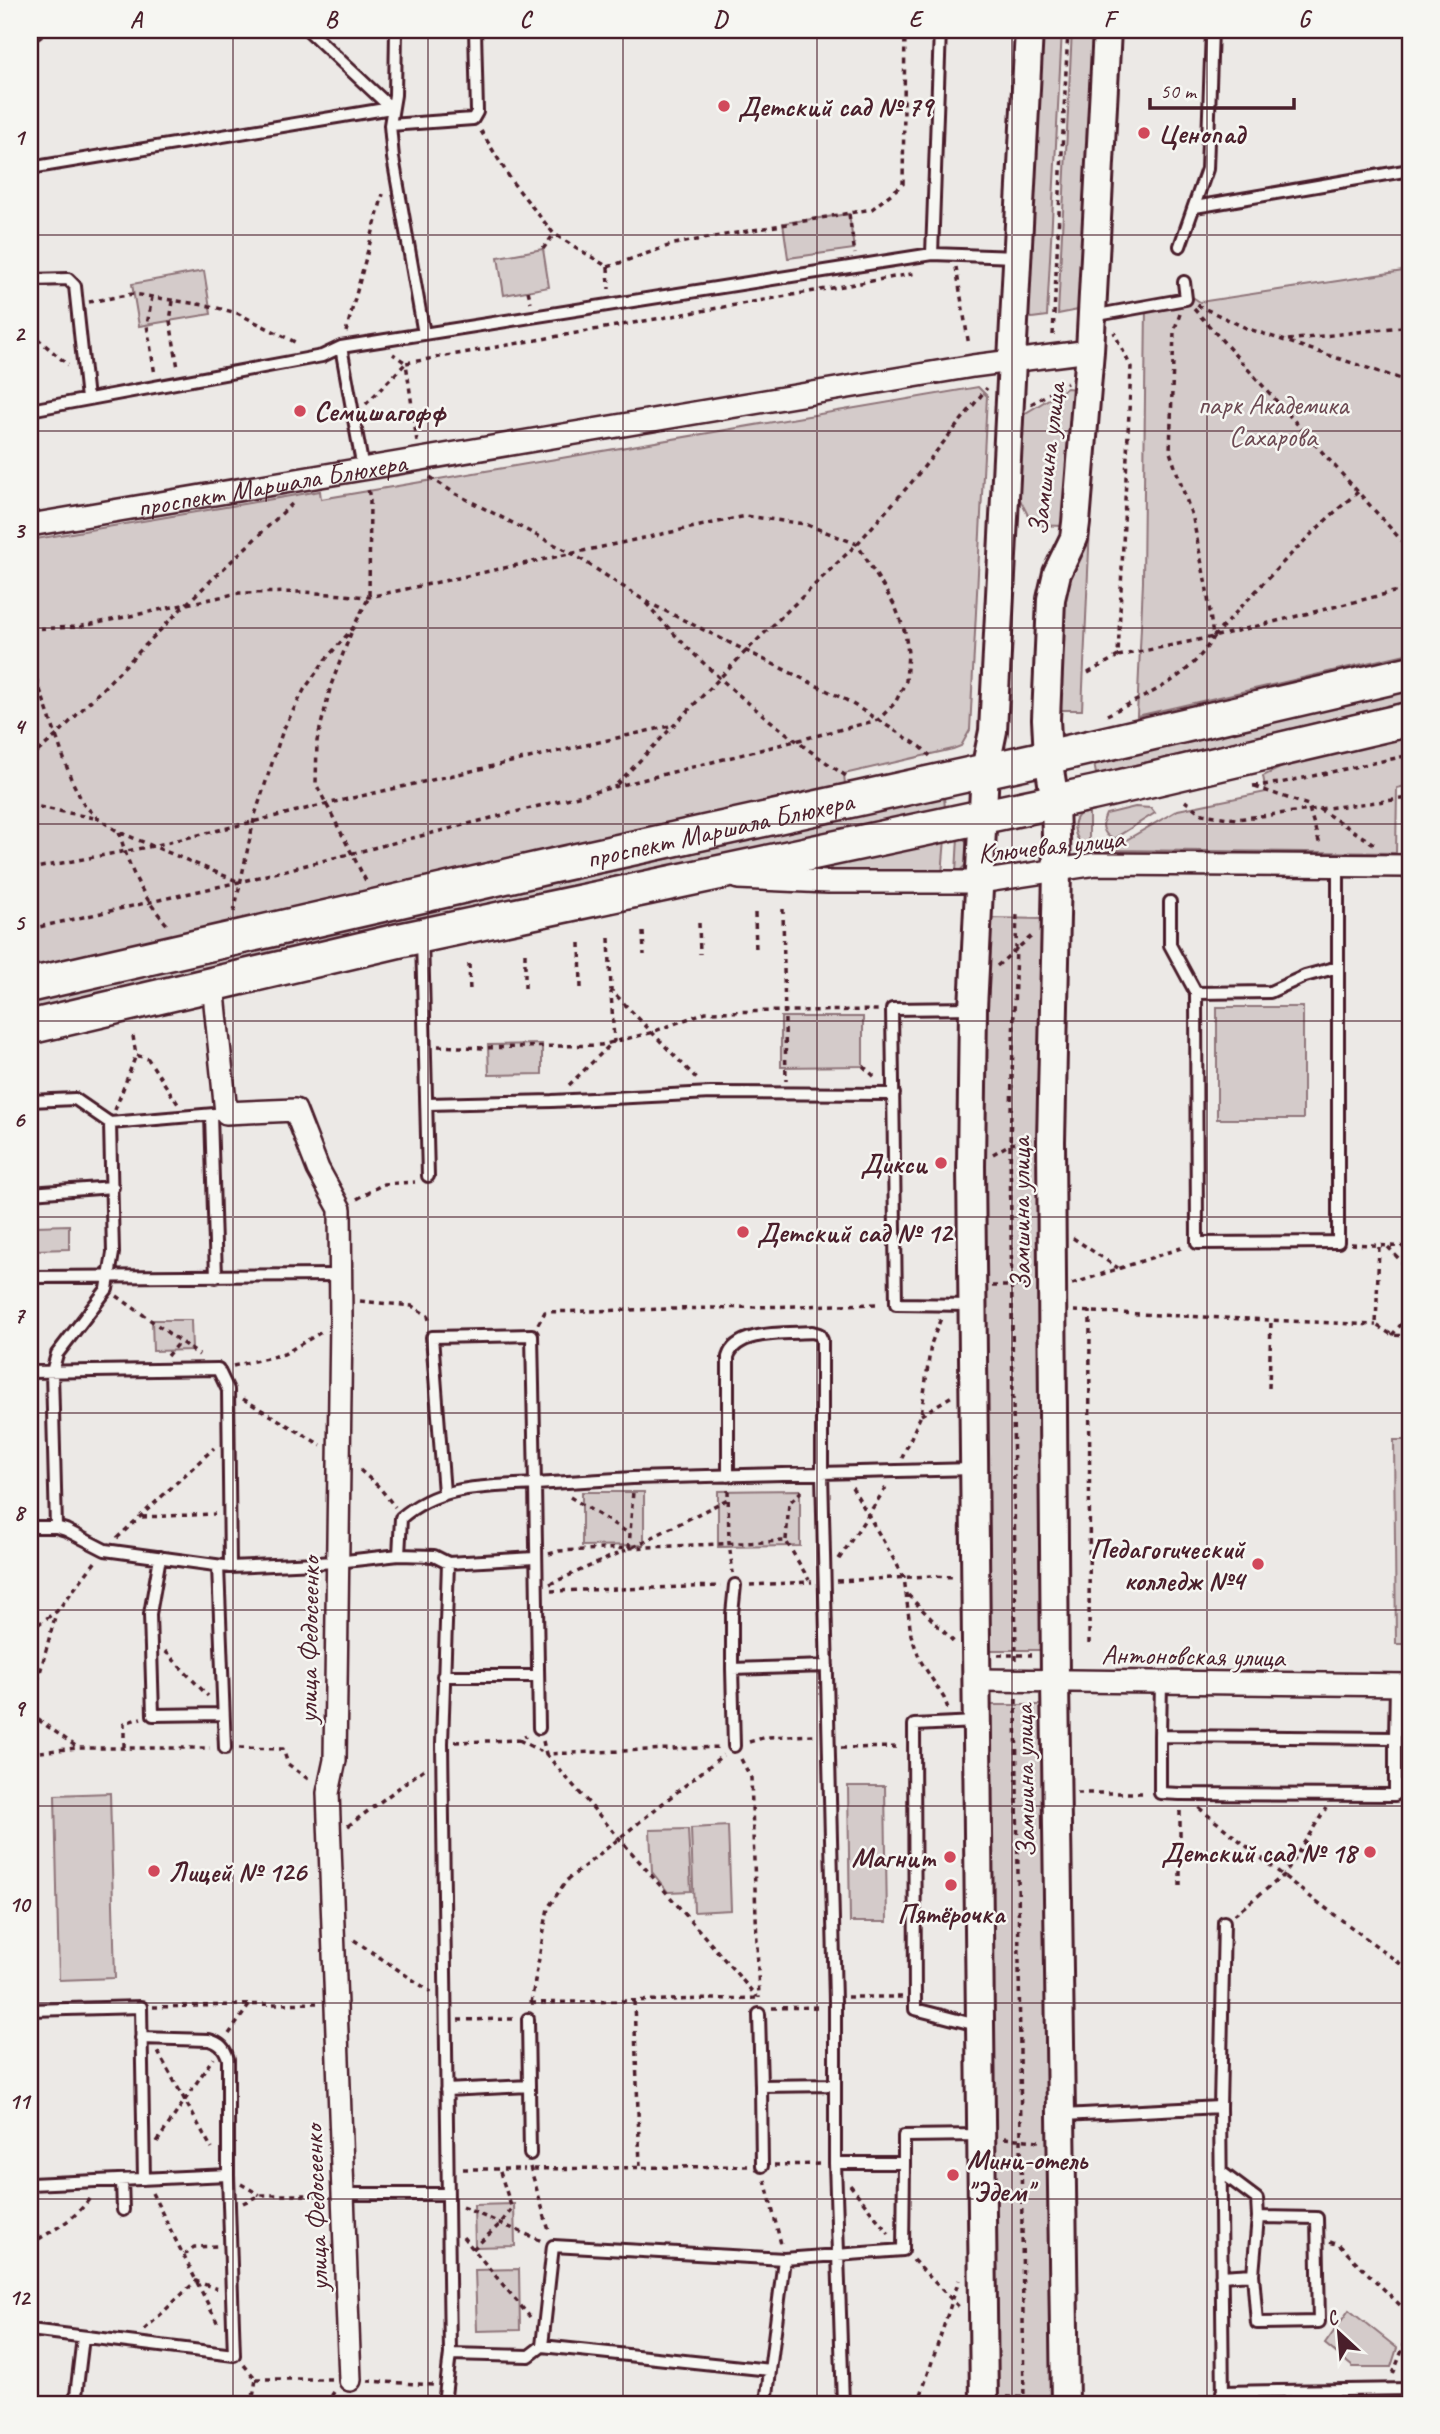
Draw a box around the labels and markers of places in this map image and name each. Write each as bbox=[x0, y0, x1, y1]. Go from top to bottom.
place label: Детский сад № 79 bbox=[738, 89, 936, 124]
marker: Детский сад № 79 bbox=[716, 98, 732, 114]
place label: Ценопад bbox=[1158, 116, 1248, 151]
marker: Ценопад bbox=[1136, 125, 1152, 141]
place label: Семишагофф bbox=[314, 394, 447, 429]
marker: Семишагофф bbox=[292, 403, 308, 419]
place label: Дикси bbox=[861, 1146, 928, 1181]
marker: Дикси bbox=[933, 1155, 949, 1171]
place label: Детский сад № 12 bbox=[757, 1215, 954, 1250]
marker: Детский сад № 12 bbox=[735, 1224, 751, 1240]
place label: Педагогический колледж №4 bbox=[1090, 1531, 1247, 1598]
marker: Педагогический колледж №4 bbox=[1250, 1556, 1266, 1572]
place label: Детский сад № 18 bbox=[1161, 1835, 1359, 1870]
place label: Магнит bbox=[851, 1840, 937, 1875]
marker: Детский сад № 18 bbox=[1362, 1844, 1378, 1860]
marker: Магнит bbox=[942, 1849, 958, 1865]
place label: Лицей № 126 bbox=[168, 1854, 308, 1889]
marker: Лицей № 126 bbox=[146, 1863, 162, 1879]
marker: Пятёрочка bbox=[943, 1877, 959, 1893]
place label: Пятёрочка bbox=[897, 1896, 1006, 1931]
place label: Мини-отель "Эдем" bbox=[967, 2142, 1090, 2209]
marker: Мини-отель "Эдем" bbox=[945, 2167, 961, 2183]

